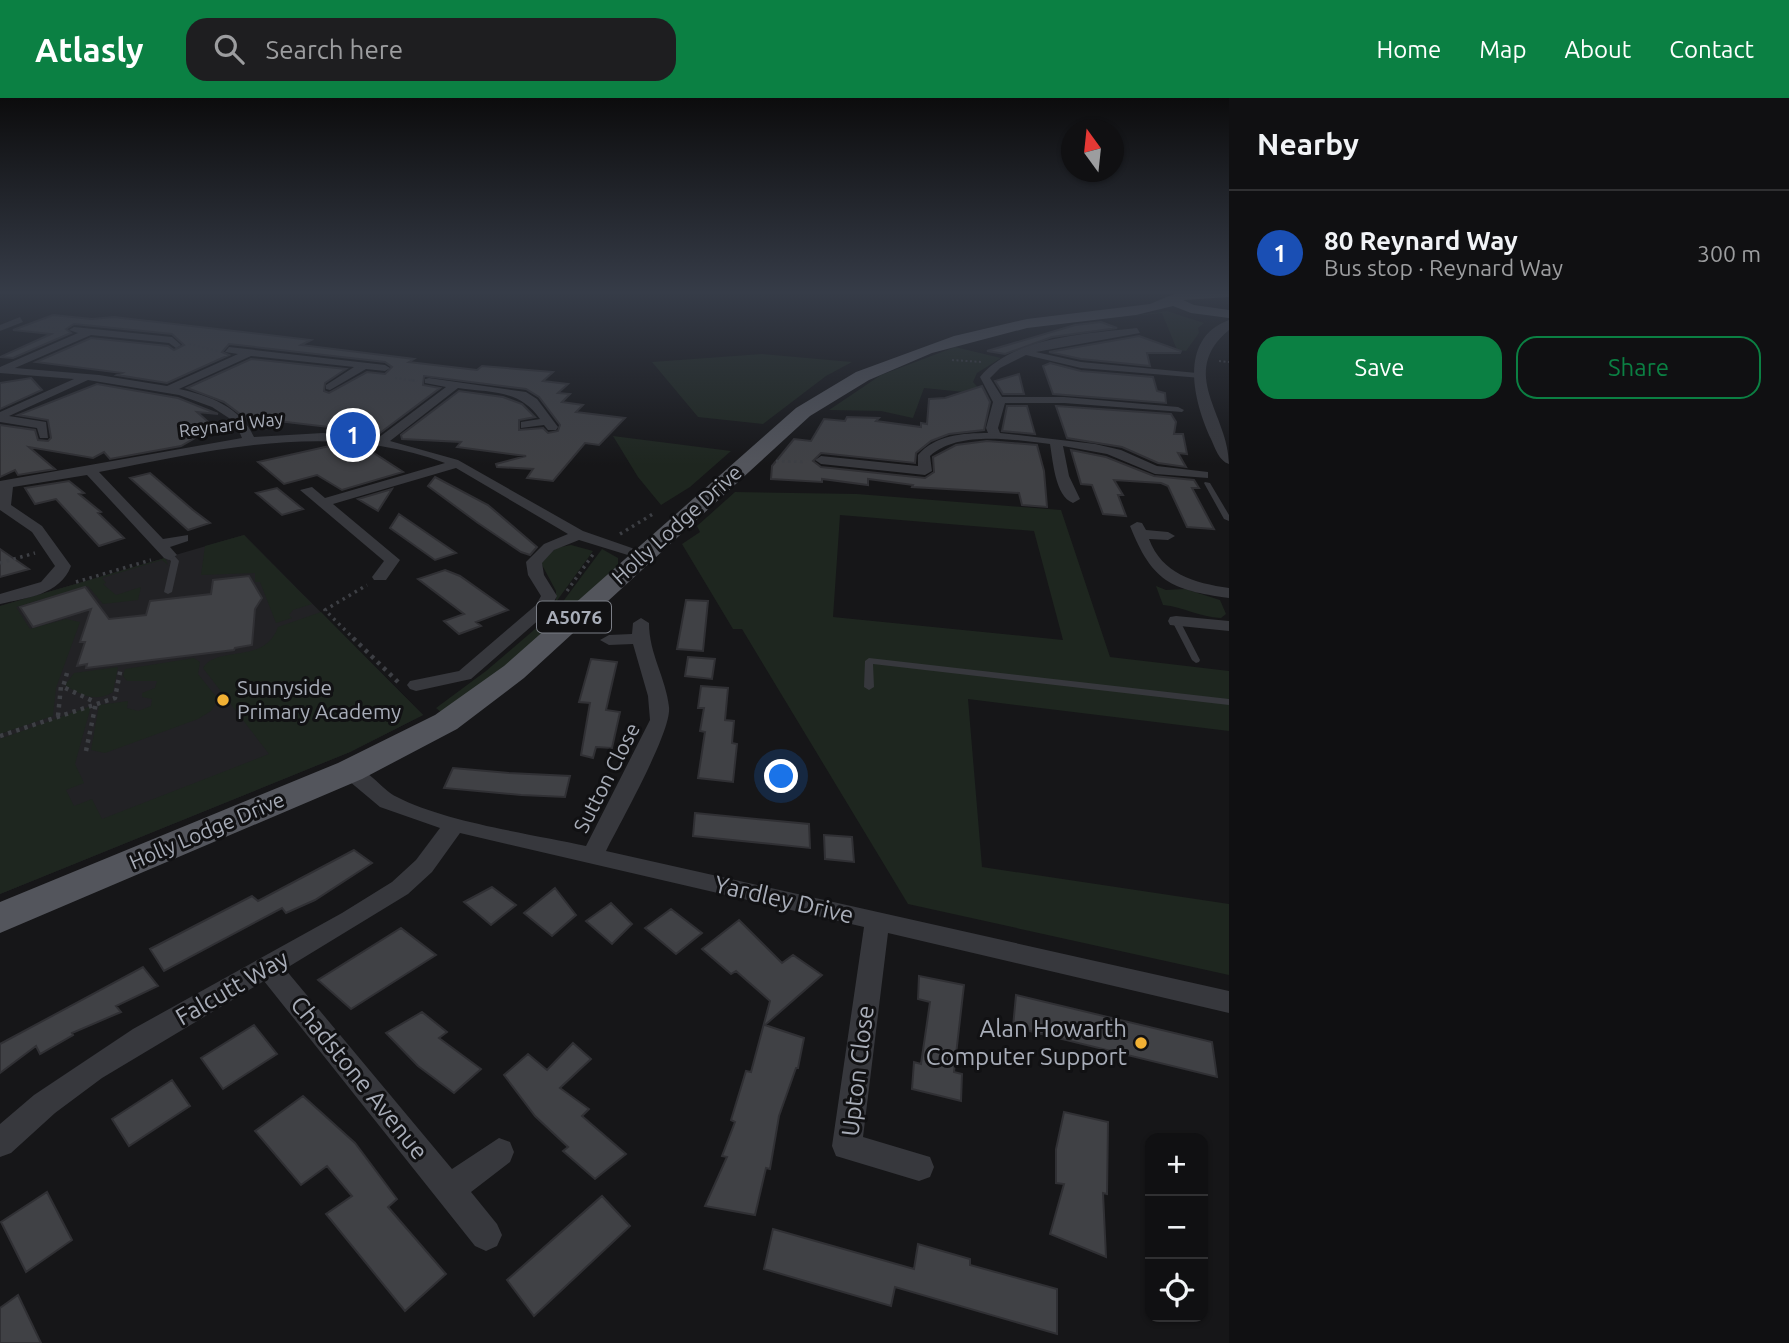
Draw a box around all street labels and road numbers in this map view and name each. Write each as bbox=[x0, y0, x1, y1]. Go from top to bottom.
street label: Reynard Way bbox=[178, 408, 285, 440]
street label: Holly Lodge Drive bbox=[607, 460, 746, 589]
road number: A5076 bbox=[537, 602, 611, 632]
street label: Sutton Close bbox=[568, 719, 644, 836]
street label: Holly Lodge Drive bbox=[125, 787, 288, 874]
street label: Yardley Drive bbox=[712, 870, 856, 929]
street label: Falcutt Way bbox=[171, 944, 293, 1031]
street label: Chadstone Avenue bbox=[285, 991, 433, 1165]
street label: Upton Close bbox=[836, 1004, 879, 1138]

